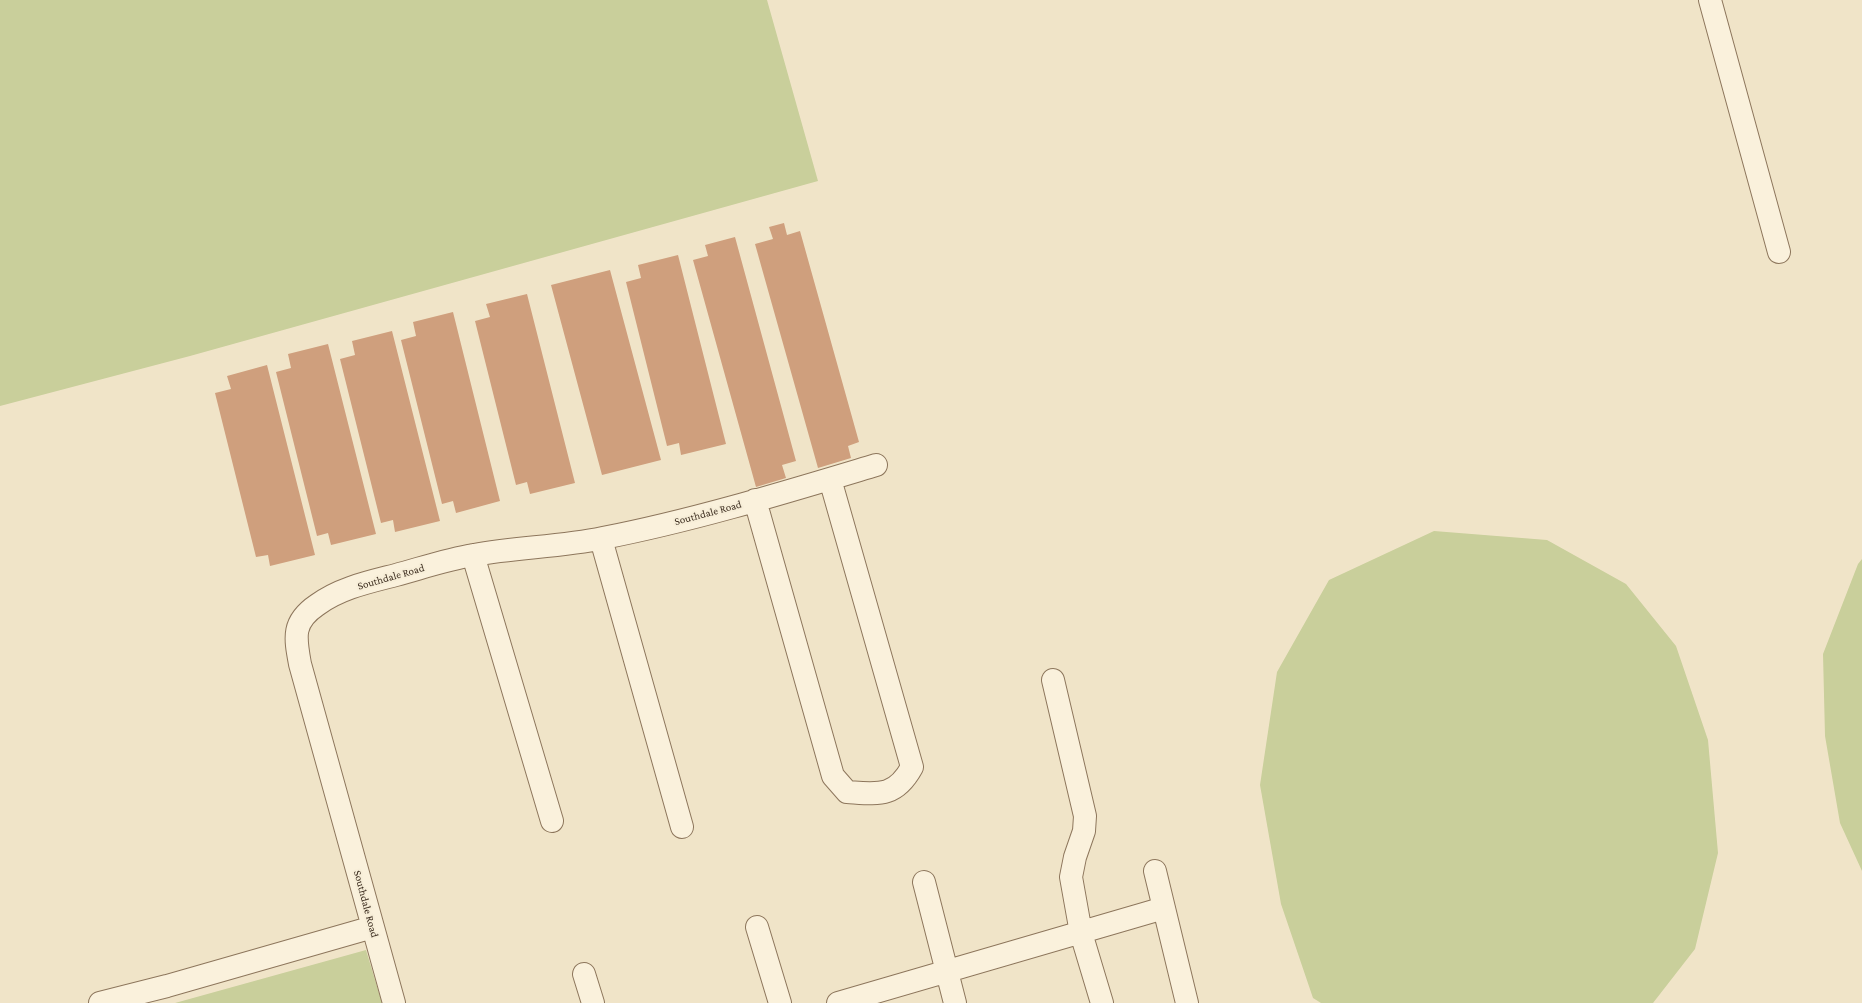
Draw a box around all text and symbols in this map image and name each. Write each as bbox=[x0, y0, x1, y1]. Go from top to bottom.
street label: Southdale Road bbox=[673, 498, 743, 528]
street label: Southdale Road bbox=[356, 561, 426, 593]
street label: Southdale Road bbox=[351, 869, 381, 939]

